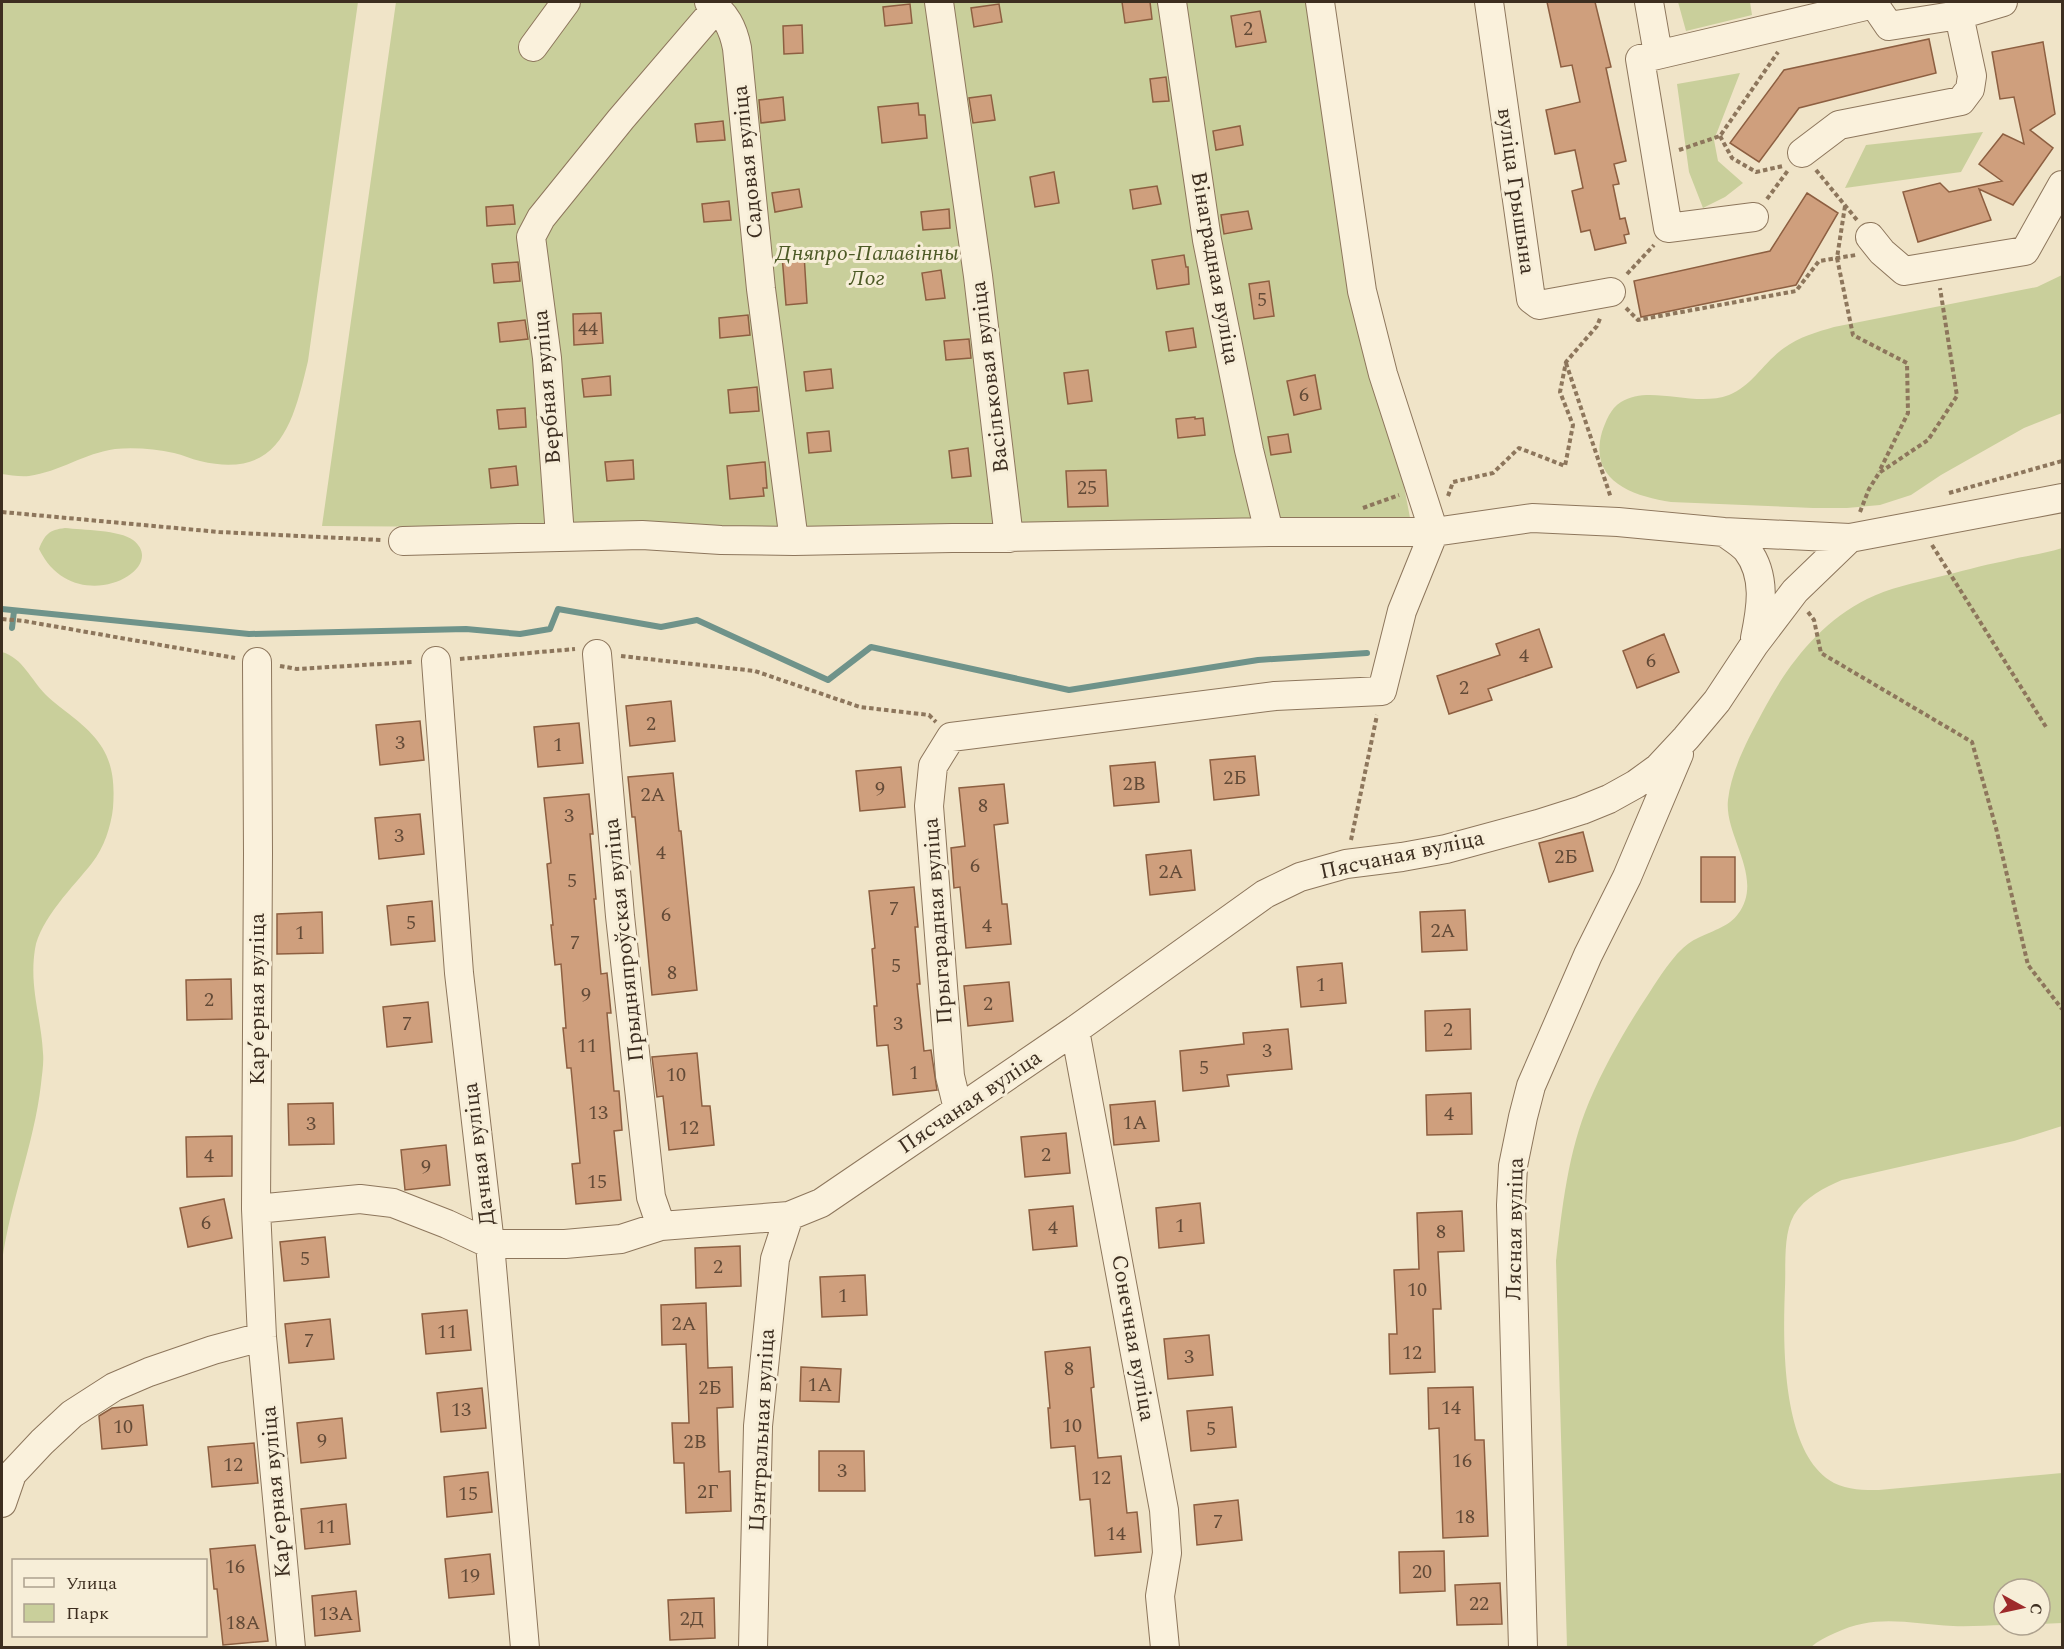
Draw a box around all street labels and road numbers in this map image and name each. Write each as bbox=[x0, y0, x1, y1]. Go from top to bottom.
street label: Садовая вуліца bbox=[724, 83, 772, 240]
street label: вуліца Грышына bbox=[1488, 105, 1544, 277]
street label: Вінаградная вуліца bbox=[1182, 169, 1248, 367]
street label: Васільковая вуліца bbox=[962, 279, 1018, 475]
street label: Вербная вуліца bbox=[524, 308, 570, 466]
street label: Прыдняпроўская вуліца bbox=[595, 816, 653, 1064]
street label: Прыгарадная вуліца bbox=[914, 816, 962, 1025]
street label: Пясчаная вуліца bbox=[1317, 821, 1488, 889]
street label: Карʼерная вуліца bbox=[241, 913, 274, 1085]
street label: Пясчаная вуліца bbox=[891, 1041, 1049, 1162]
street label: Дачная вуліца bbox=[454, 1080, 504, 1227]
street label: Лясная вуліца bbox=[1497, 1157, 1533, 1301]
street label: Сонечная вуліца bbox=[1102, 1252, 1164, 1424]
street label: Цэнтральная вуліца bbox=[740, 1327, 784, 1533]
street label: Карʼерная вуліца bbox=[252, 1404, 300, 1579]

